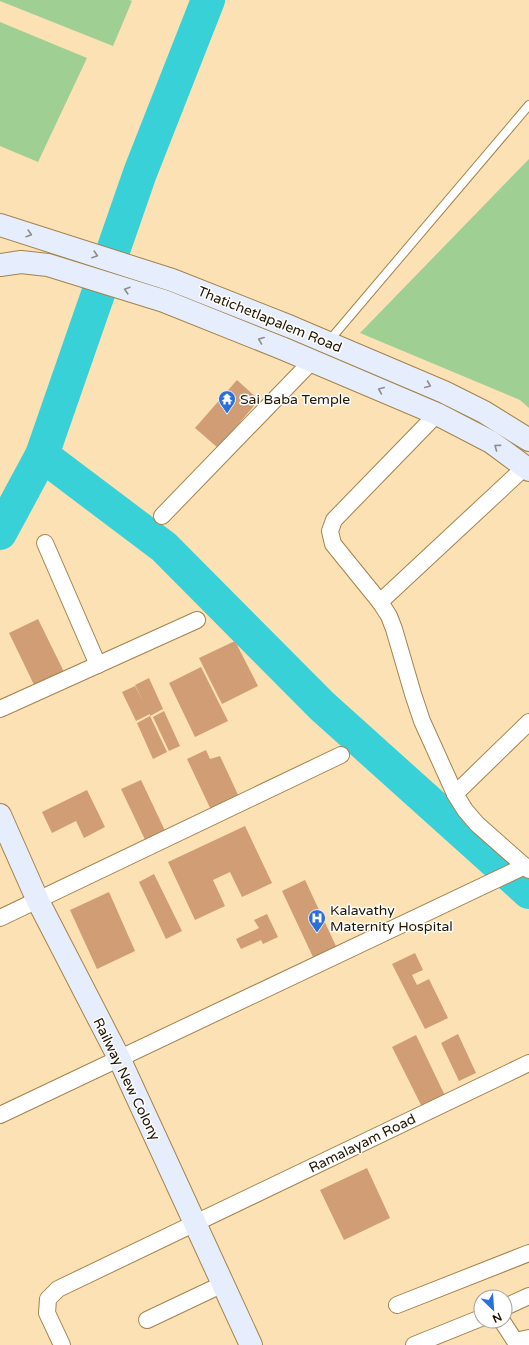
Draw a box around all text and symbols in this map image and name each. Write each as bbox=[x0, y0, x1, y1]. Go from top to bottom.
one-way arrow bbox=[25, 229, 32, 238]
one-way arrow bbox=[91, 250, 98, 259]
street label: Thatichetlapalem Road bbox=[195, 283, 344, 356]
one-way arrow bbox=[123, 286, 130, 294]
one-way arrow bbox=[257, 336, 264, 344]
one-way arrow bbox=[425, 381, 432, 389]
one-way arrow bbox=[377, 387, 385, 395]
temple icon: Sai Baba Temple bbox=[217, 389, 237, 414]
place label: Sai Baba Temple bbox=[240, 391, 350, 408]
one-way arrow bbox=[495, 445, 502, 452]
place label: Kalavathy Maternity Hospital bbox=[330, 902, 453, 935]
hospital icon: Kalavathy Maternity Hospital bbox=[307, 908, 327, 933]
street label: Railway New Colony bbox=[89, 1015, 164, 1144]
street label: Ramalayam Road bbox=[306, 1110, 418, 1177]
north arrow bbox=[473, 1289, 513, 1329]
text: N bbox=[490, 1310, 504, 1325]

